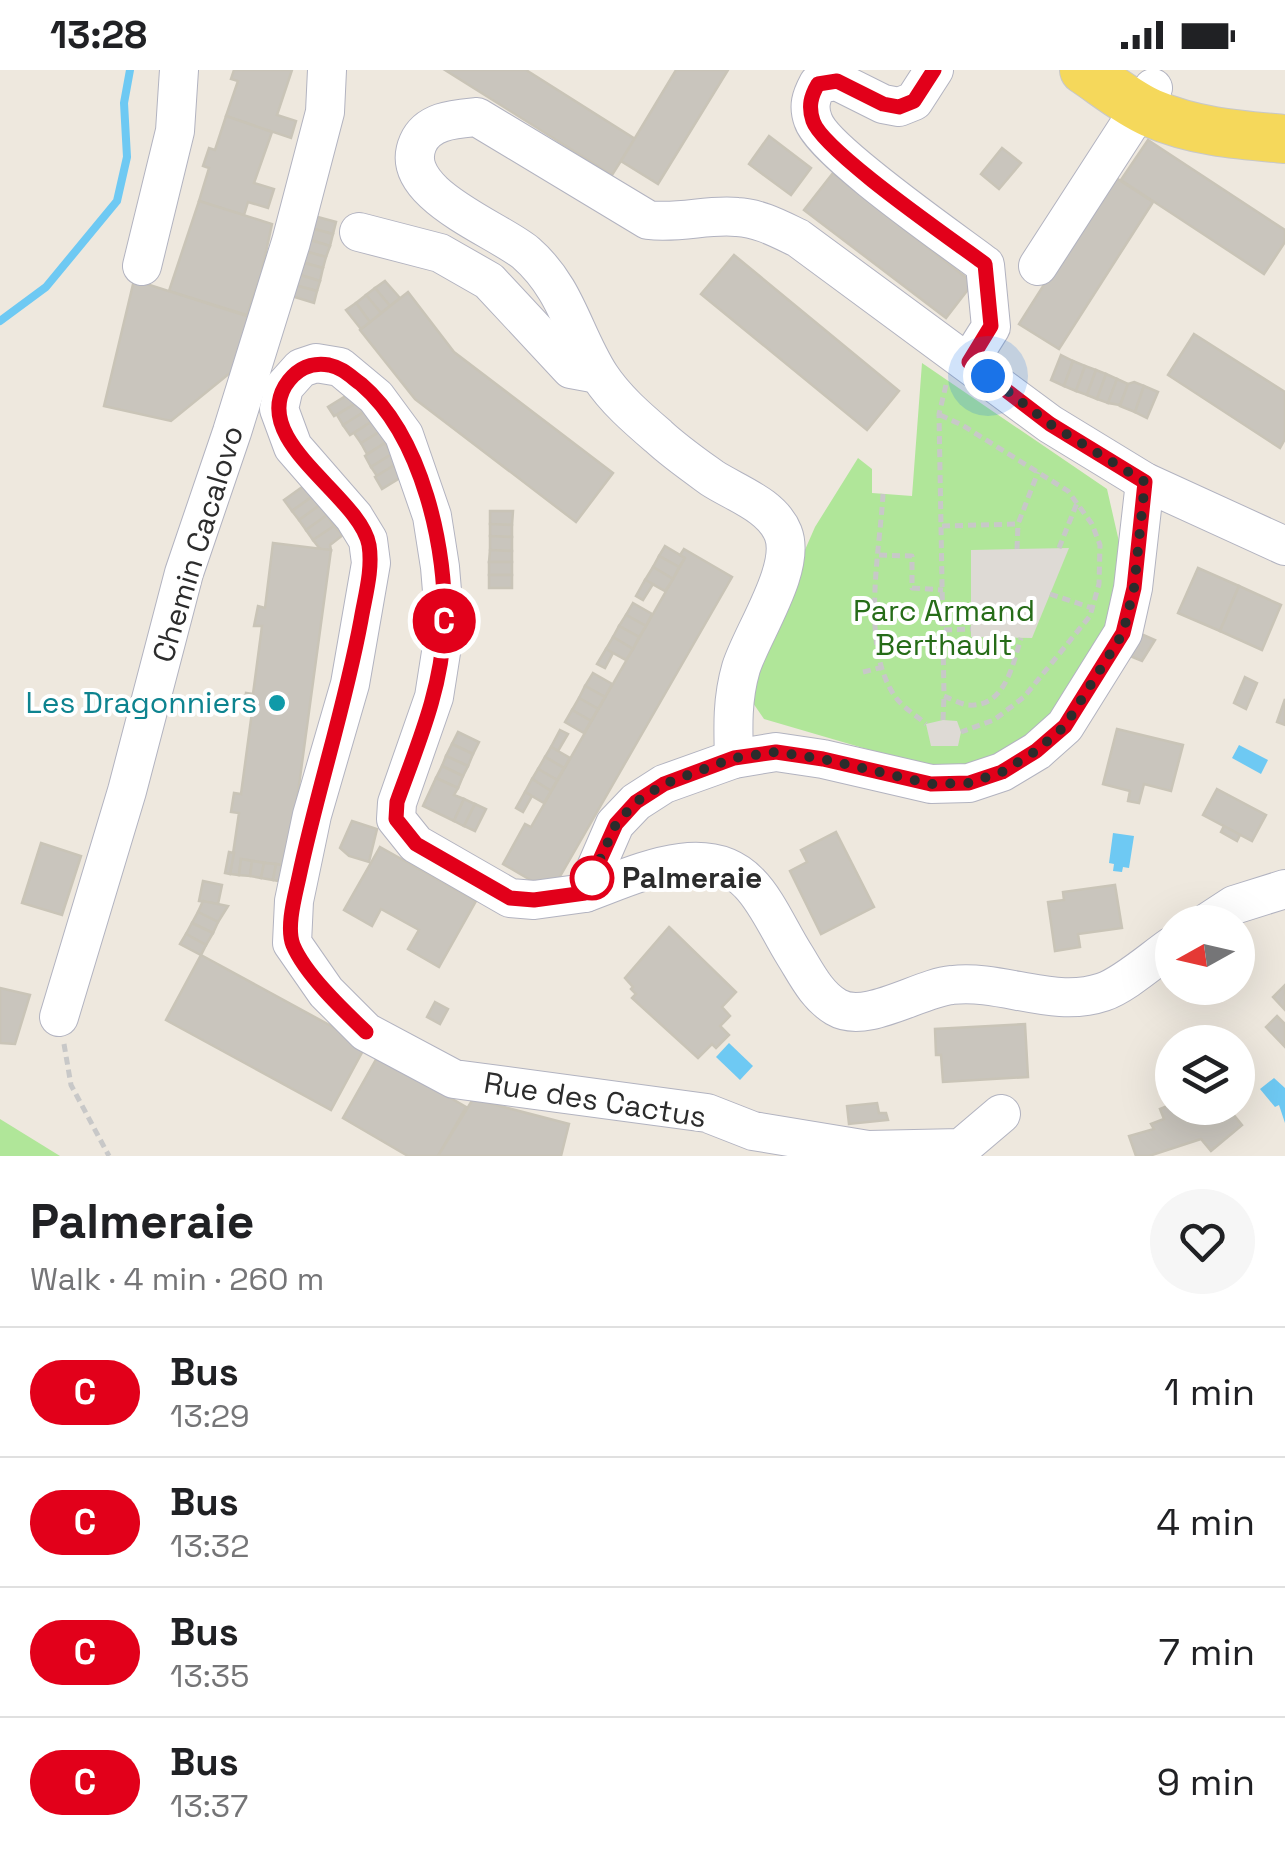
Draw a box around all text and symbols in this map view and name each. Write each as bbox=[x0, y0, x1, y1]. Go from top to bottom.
text: 13:28 bbox=[50, 11, 147, 59]
your location bbox=[963, 351, 1013, 401]
street label: Chemin Cacalovo bbox=[143, 421, 252, 667]
line badge: C bbox=[412, 588, 476, 654]
park label: Parc Armand Berthault bbox=[853, 591, 1035, 664]
text: C bbox=[433, 599, 455, 643]
place label: Les Dragonniers bbox=[25, 683, 257, 722]
marker: Les Dragonniers bbox=[266, 692, 288, 714]
marker: Palmeraie bbox=[571, 857, 613, 899]
place label: Palmeraie bbox=[622, 858, 762, 897]
north arrow bbox=[1155, 905, 1255, 1005]
map controls bbox=[1155, 905, 1255, 1125]
button: layers bbox=[1155, 1025, 1255, 1125]
street label: Rue des Cactus bbox=[481, 1063, 709, 1136]
button: heart bbox=[1150, 1189, 1255, 1294]
text: Palmeraie bbox=[30, 1191, 254, 1252]
text: Walk · 4 min · 260 m bbox=[30, 1259, 324, 1299]
text: Bus bbox=[170, 1348, 239, 1396]
text: 1 min bbox=[1164, 1368, 1255, 1416]
text: C bbox=[74, 1370, 96, 1414]
text: 13:29 bbox=[170, 1396, 250, 1436]
text: Bus bbox=[170, 1478, 239, 1526]
text: 4 min bbox=[1156, 1498, 1255, 1546]
text: C bbox=[74, 1500, 96, 1544]
text: 13:32 bbox=[170, 1526, 249, 1566]
text: Bus bbox=[170, 1608, 239, 1656]
text: 7 min bbox=[1159, 1628, 1255, 1676]
text: C bbox=[74, 1630, 96, 1674]
text: 13:35 bbox=[170, 1656, 249, 1696]
text: Bus bbox=[170, 1738, 239, 1786]
text: 9 min bbox=[1157, 1758, 1255, 1806]
text: C bbox=[74, 1760, 96, 1804]
text: 13:37 bbox=[170, 1786, 248, 1826]

